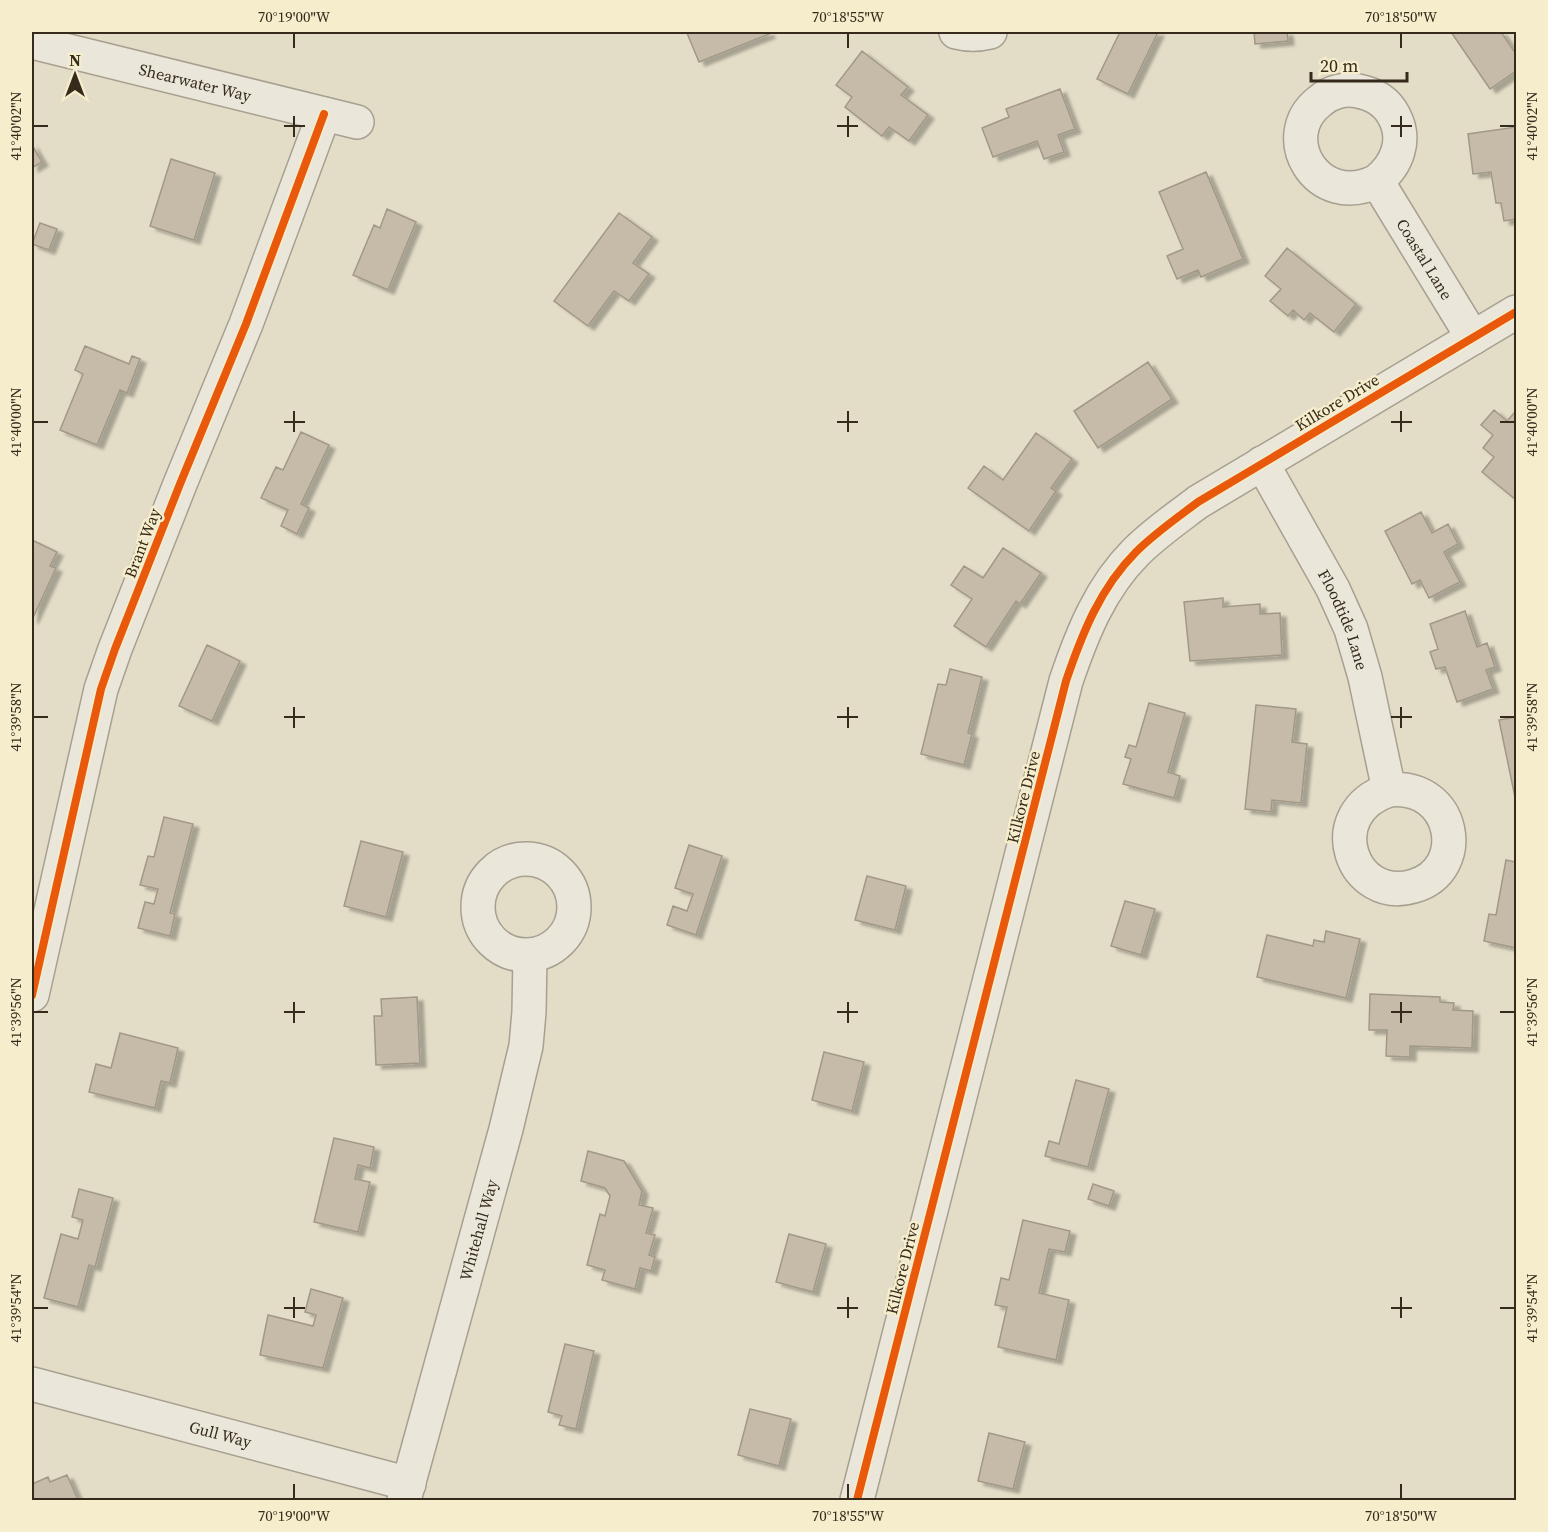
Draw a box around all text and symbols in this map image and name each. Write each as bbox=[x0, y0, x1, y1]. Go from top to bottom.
text: 70°19'00"W bbox=[258, 6, 331, 27]
text: 70°18'55"W bbox=[812, 6, 885, 27]
text: 70°18'50"W bbox=[1365, 6, 1438, 27]
north arrow bbox=[45, 45, 105, 105]
scale bar bbox=[1311, 45, 1407, 83]
text: N bbox=[69, 49, 81, 71]
text: 20 m bbox=[1320, 53, 1358, 78]
street label: Shearwater Way bbox=[137, 58, 254, 107]
text: 41°40'02"N bbox=[5, 91, 26, 161]
text: 41°40'02"N bbox=[1521, 91, 1542, 161]
street label: Coastal Lane bbox=[1391, 214, 1458, 304]
street label: Kilkore Drive bbox=[1291, 368, 1383, 436]
text: 41°40'00"N bbox=[5, 387, 26, 457]
text: 41°40'00"N bbox=[1521, 387, 1542, 457]
street label: Brant Way bbox=[119, 504, 166, 581]
street label: Floodtide Lane bbox=[1313, 565, 1373, 672]
text: 41°39'58"N bbox=[5, 682, 26, 752]
text: 41°39'58"N bbox=[1521, 682, 1542, 752]
street label: Kilkore Drive bbox=[1001, 748, 1045, 846]
text: 41°39'56"N bbox=[5, 977, 26, 1047]
text: 41°39'56"N bbox=[1521, 977, 1542, 1047]
street label: Whitehall Way bbox=[454, 1176, 503, 1283]
street label: Kilkore Drive bbox=[880, 1219, 924, 1317]
text: 41°39'54"N bbox=[5, 1273, 26, 1343]
text: 41°39'54"N bbox=[1521, 1273, 1542, 1343]
street label: Gull Way bbox=[187, 1415, 255, 1453]
text: 70°19'00"W bbox=[258, 1505, 331, 1526]
text: 70°18'55"W bbox=[812, 1505, 885, 1526]
text: 70°18'50"W bbox=[1365, 1505, 1438, 1526]

